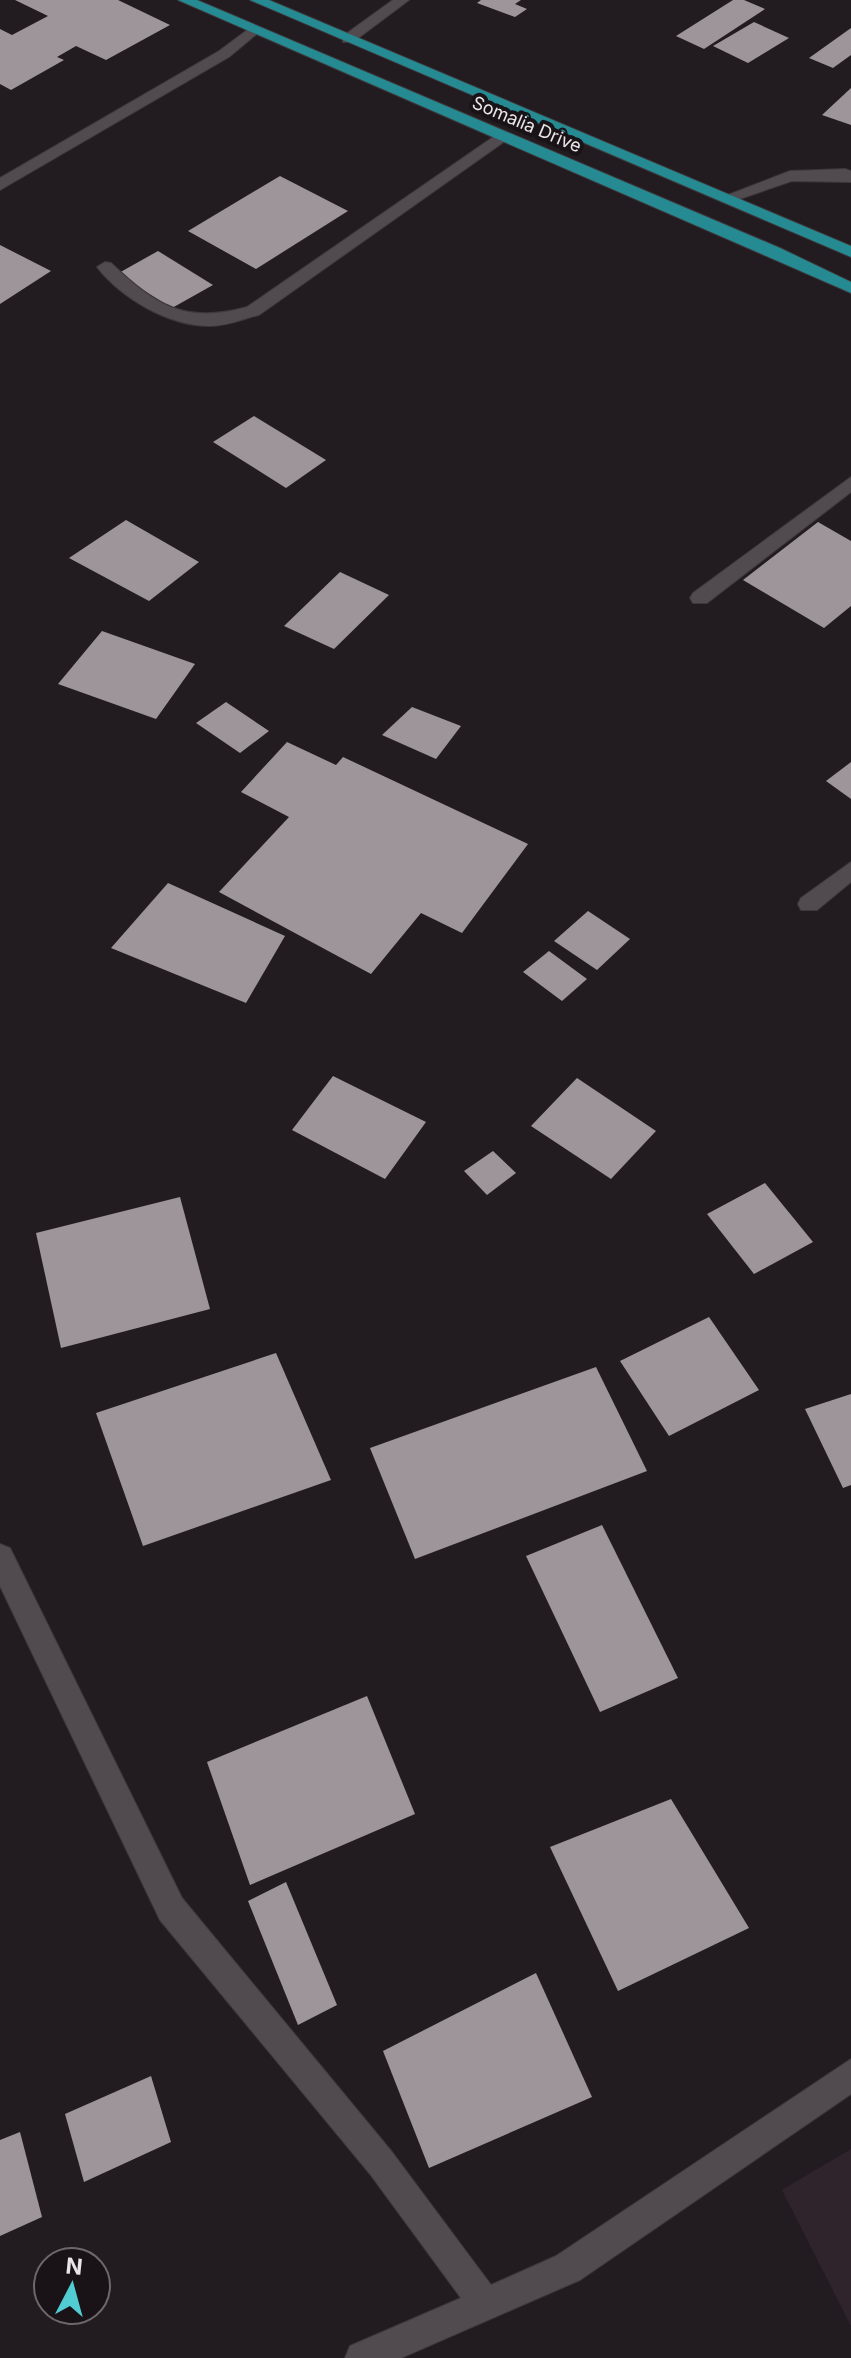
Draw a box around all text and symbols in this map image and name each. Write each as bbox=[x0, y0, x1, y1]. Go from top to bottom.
street label: Somalia Drive bbox=[469, 92, 585, 156]
north arrow bbox=[32, 2246, 112, 2326]
text: N bbox=[64, 2252, 84, 2280]

